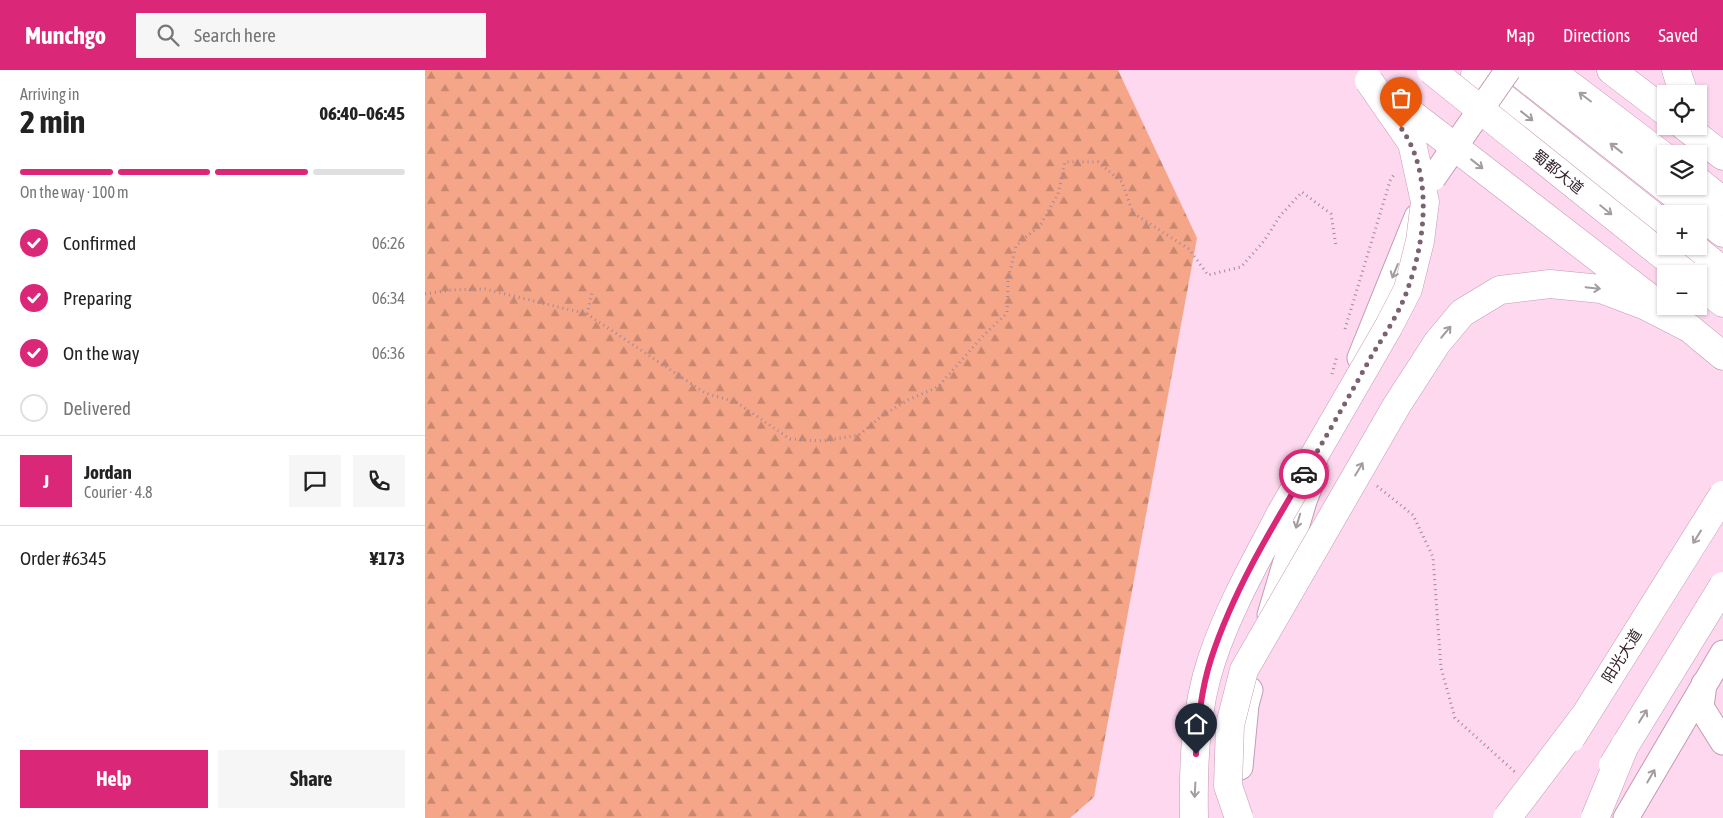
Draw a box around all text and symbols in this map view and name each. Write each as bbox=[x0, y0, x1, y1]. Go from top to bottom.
search box bbox=[136, 13, 486, 58]
icon: search bbox=[154, 21, 182, 49]
text: Munchgo bbox=[25, 22, 106, 49]
text: Search here bbox=[194, 24, 276, 46]
text: Map bbox=[1506, 25, 1535, 46]
text: Directions bbox=[1563, 25, 1630, 46]
text: Saved bbox=[1658, 25, 1698, 46]
pin bbox=[1380, 77, 1422, 128]
icon: bag bbox=[1387, 84, 1415, 112]
text: Arriving in bbox=[20, 85, 80, 103]
map controls bbox=[1657, 85, 1707, 315]
button: locate bbox=[1657, 85, 1707, 135]
one-way arrow bbox=[1578, 92, 1592, 102]
text: 06:40–06:45 bbox=[319, 102, 405, 124]
text: 2 min bbox=[20, 103, 85, 140]
one-way arrow bbox=[1520, 111, 1533, 122]
one-way arrow bbox=[1610, 143, 1623, 154]
button: layers bbox=[1657, 145, 1707, 195]
street label: 蜀都大道 bbox=[1530, 146, 1587, 197]
one-way arrow bbox=[1470, 159, 1483, 170]
text: On the way · 100 m bbox=[20, 183, 129, 201]
one-way arrow bbox=[1599, 204, 1612, 215]
button: + bbox=[1657, 205, 1707, 255]
icon: check bbox=[20, 229, 48, 257]
text: Confirmed bbox=[63, 232, 136, 254]
text: 06:26 bbox=[372, 234, 405, 252]
one-way arrow bbox=[1389, 263, 1399, 278]
button: − bbox=[1657, 265, 1707, 315]
one-way arrow bbox=[1585, 283, 1601, 293]
icon: check bbox=[20, 284, 48, 312]
text: Preparing bbox=[63, 287, 132, 309]
text: 06:34 bbox=[372, 289, 405, 307]
one-way arrow bbox=[1441, 326, 1452, 339]
icon: check bbox=[20, 339, 48, 367]
text: On the way bbox=[63, 342, 140, 364]
text: 06:36 bbox=[372, 344, 405, 362]
text: Delivered bbox=[63, 397, 131, 419]
courier bbox=[1279, 449, 1329, 499]
button: chat bbox=[289, 455, 341, 507]
button: phone bbox=[353, 455, 405, 507]
icon: car bbox=[1290, 460, 1318, 488]
text: Jordan bbox=[84, 461, 132, 483]
one-way arrow bbox=[1355, 462, 1365, 477]
text: J bbox=[43, 470, 49, 492]
text: Courier · 4.8 bbox=[84, 483, 153, 501]
one-way arrow bbox=[1292, 512, 1302, 528]
one-way arrow bbox=[1692, 529, 1702, 543]
text: Order #6345 bbox=[20, 547, 107, 569]
text: ¥173 bbox=[370, 547, 405, 569]
street label: 阳光大道 bbox=[1598, 626, 1645, 686]
pin bbox=[1175, 703, 1217, 754]
icon: home bbox=[1182, 710, 1210, 738]
one-way arrow bbox=[1638, 710, 1648, 724]
button: Help bbox=[20, 750, 208, 808]
button: Share bbox=[218, 750, 405, 808]
one-way arrow bbox=[1646, 769, 1656, 783]
one-way arrow bbox=[1190, 781, 1199, 797]

